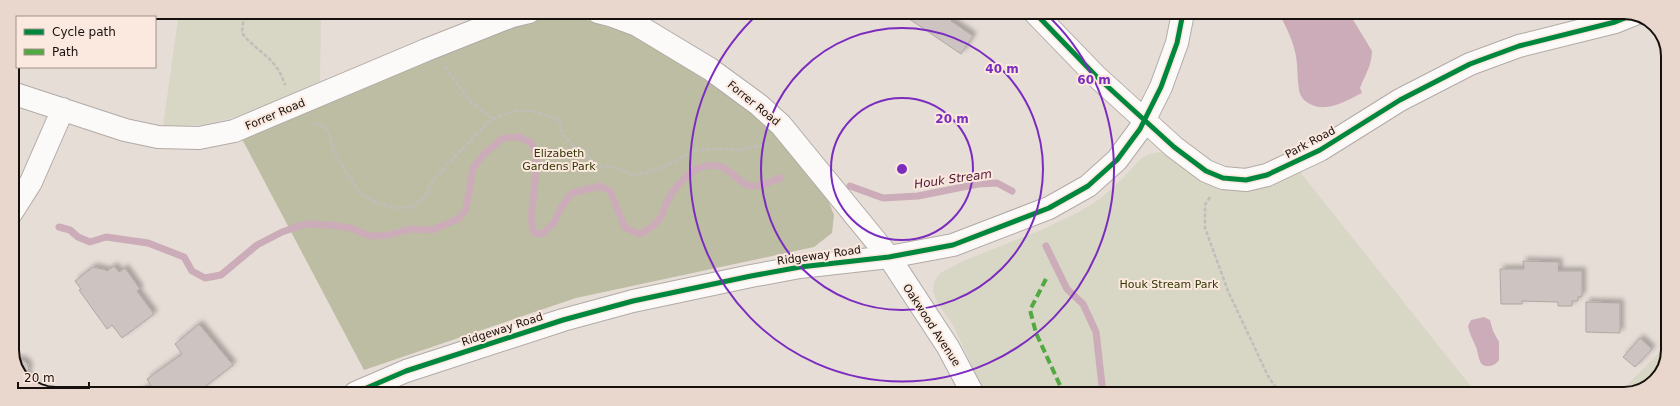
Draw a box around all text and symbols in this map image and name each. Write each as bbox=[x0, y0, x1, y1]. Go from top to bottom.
legend bbox=[16, 16, 156, 68]
text: Cycle path bbox=[52, 25, 116, 39]
text: Path bbox=[52, 45, 78, 59]
text: 40 m bbox=[985, 62, 1019, 76]
text: 60 m bbox=[1077, 73, 1111, 87]
street label: Forrer Road bbox=[725, 78, 783, 128]
street label: Forrer Road bbox=[243, 96, 307, 133]
text: 20 m bbox=[935, 112, 969, 126]
street label: Park Road bbox=[1283, 124, 1338, 161]
park label: Elizabeth Gardens Park bbox=[522, 147, 596, 173]
centre of rings bbox=[895, 162, 909, 176]
water label: Houk Stream bbox=[913, 167, 993, 191]
street label: Ridgeway Road bbox=[776, 243, 862, 268]
park label: Houk Stream Park bbox=[1120, 278, 1219, 291]
street label: Oakwood Avenue bbox=[900, 282, 963, 369]
street label: Ridgeway Road bbox=[460, 310, 544, 349]
scale bar bbox=[18, 364, 89, 390]
text: 20 m bbox=[24, 371, 55, 385]

